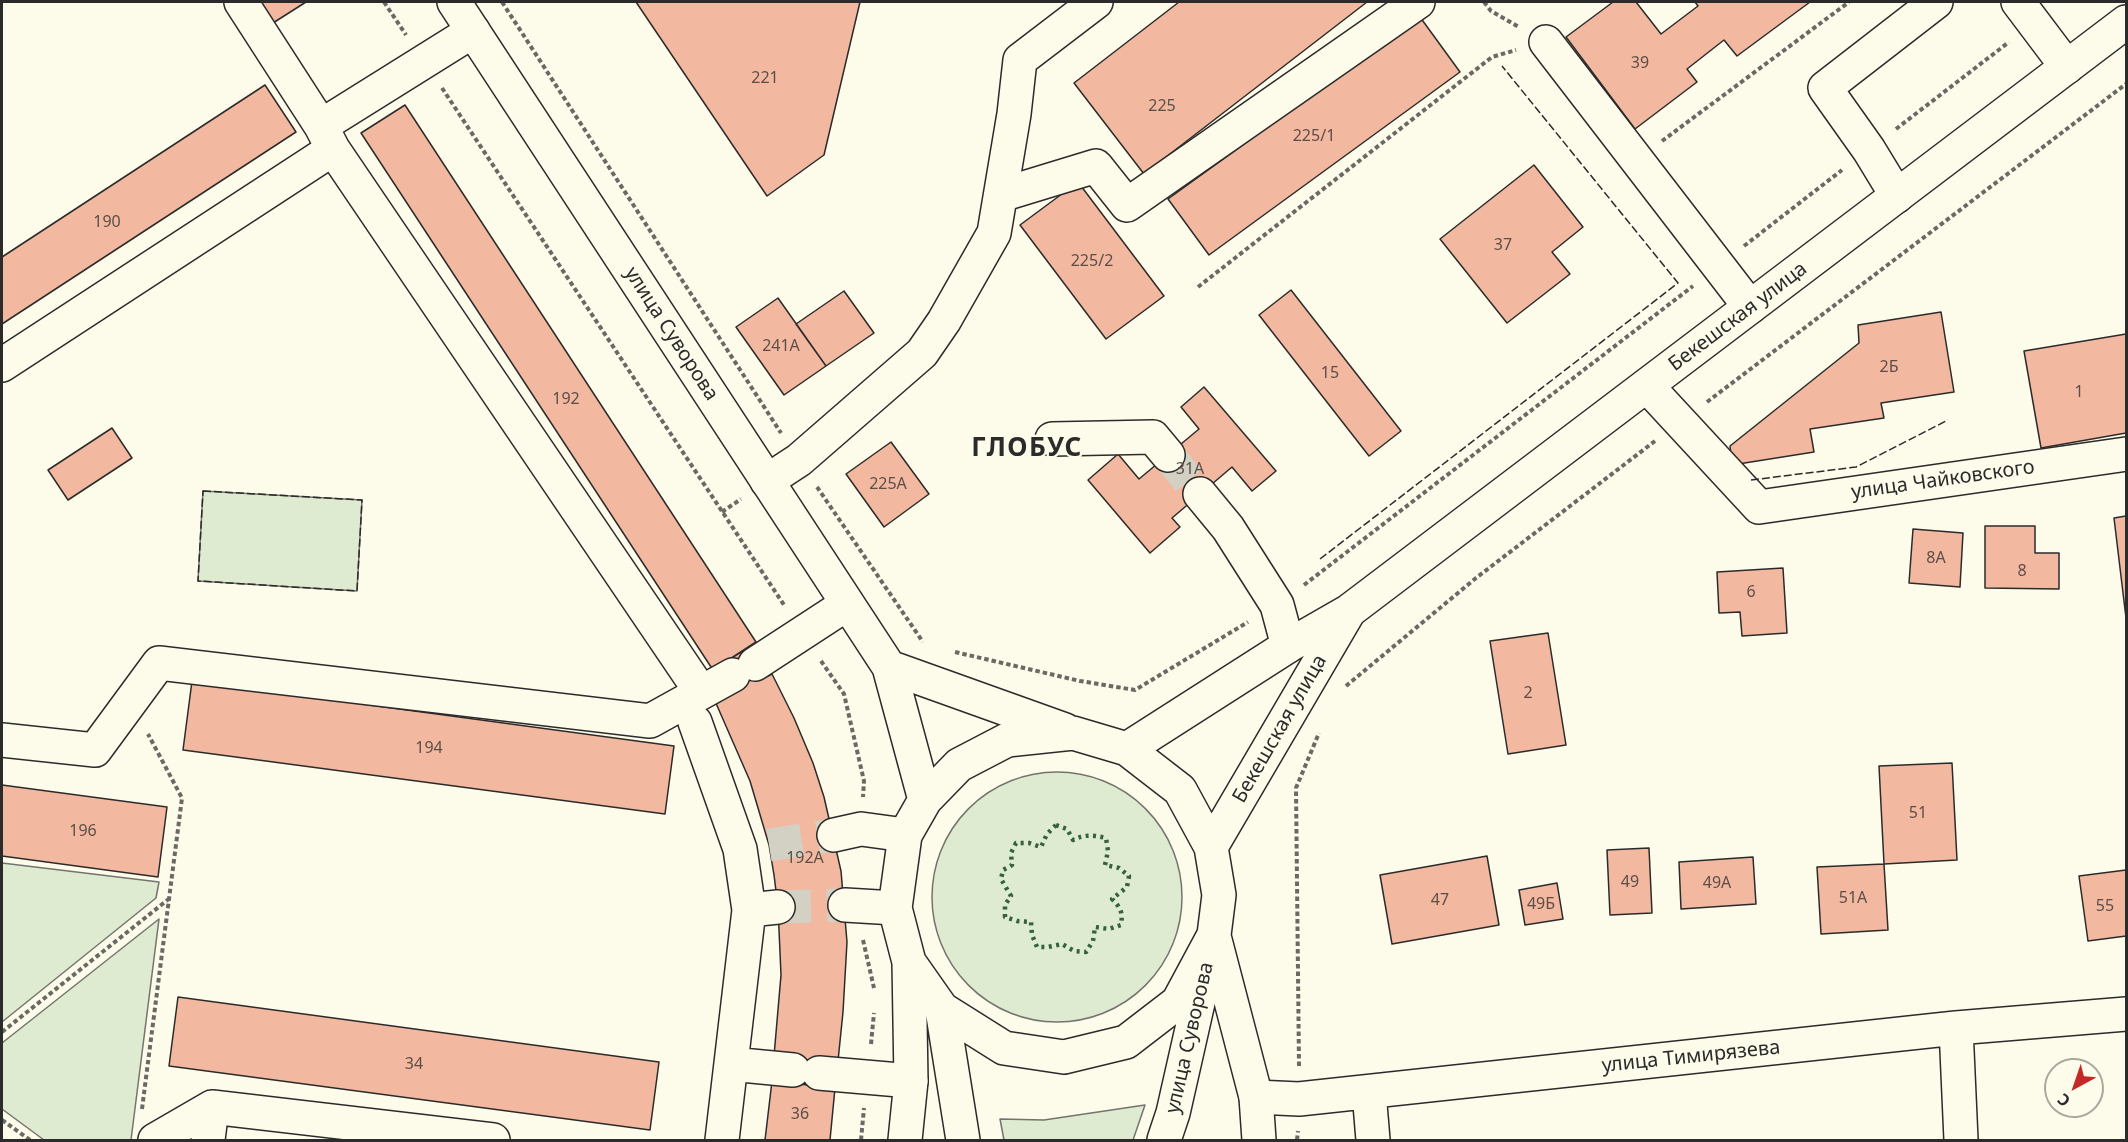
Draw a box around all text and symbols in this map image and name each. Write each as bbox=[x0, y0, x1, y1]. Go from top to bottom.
house number: 39 bbox=[1631, 53, 1649, 73]
house number: 221 bbox=[751, 68, 779, 88]
house number: 225 bbox=[1148, 96, 1176, 116]
house number: 225/1 bbox=[1293, 126, 1335, 146]
house number: 190 bbox=[93, 212, 121, 232]
house number: 37 bbox=[1494, 235, 1512, 255]
house number: 225/2 bbox=[1071, 251, 1113, 271]
street label: Бекешская улица bbox=[1664, 257, 1812, 377]
street label: улица Суворова bbox=[619, 263, 723, 405]
house number: 241А bbox=[762, 336, 800, 356]
house number: 2Б bbox=[1880, 357, 1898, 377]
house number: 15 bbox=[1321, 363, 1339, 383]
house number: 1 bbox=[2074, 382, 2084, 402]
house number: 192 bbox=[552, 389, 580, 409]
district label: ГЛОБУС bbox=[971, 433, 1083, 465]
street label: улица Чайковского bbox=[1850, 455, 2036, 505]
house number: 31А bbox=[1176, 459, 1204, 479]
house number: 225А bbox=[869, 474, 907, 494]
house number: 8А bbox=[1926, 548, 1946, 568]
house number: 8 bbox=[2017, 561, 2027, 581]
house number: 6 bbox=[1746, 582, 1756, 602]
street label: Бекешская улица bbox=[1228, 651, 1332, 807]
house number: 2 bbox=[1523, 683, 1533, 703]
house number: 194 bbox=[415, 738, 443, 758]
house number: 51 bbox=[1909, 803, 1927, 823]
house number: 196 bbox=[69, 821, 97, 841]
house number: 192А bbox=[786, 848, 824, 868]
house number: 49 bbox=[1621, 872, 1639, 892]
house number: 49А bbox=[1703, 873, 1731, 893]
house number: 51А bbox=[1839, 888, 1867, 908]
house number: 47 bbox=[1431, 890, 1449, 910]
house number: 49Б bbox=[1527, 894, 1555, 914]
house number: 55 bbox=[2096, 896, 2114, 916]
street label: улица Суворова bbox=[1161, 960, 1219, 1116]
street label: улица Тимирязева bbox=[1601, 1036, 1781, 1078]
house number: 34 bbox=[405, 1054, 423, 1074]
north arrow bbox=[2044, 1058, 2104, 1118]
text: С bbox=[2053, 1089, 2075, 1112]
house number: 36 bbox=[791, 1104, 809, 1124]

